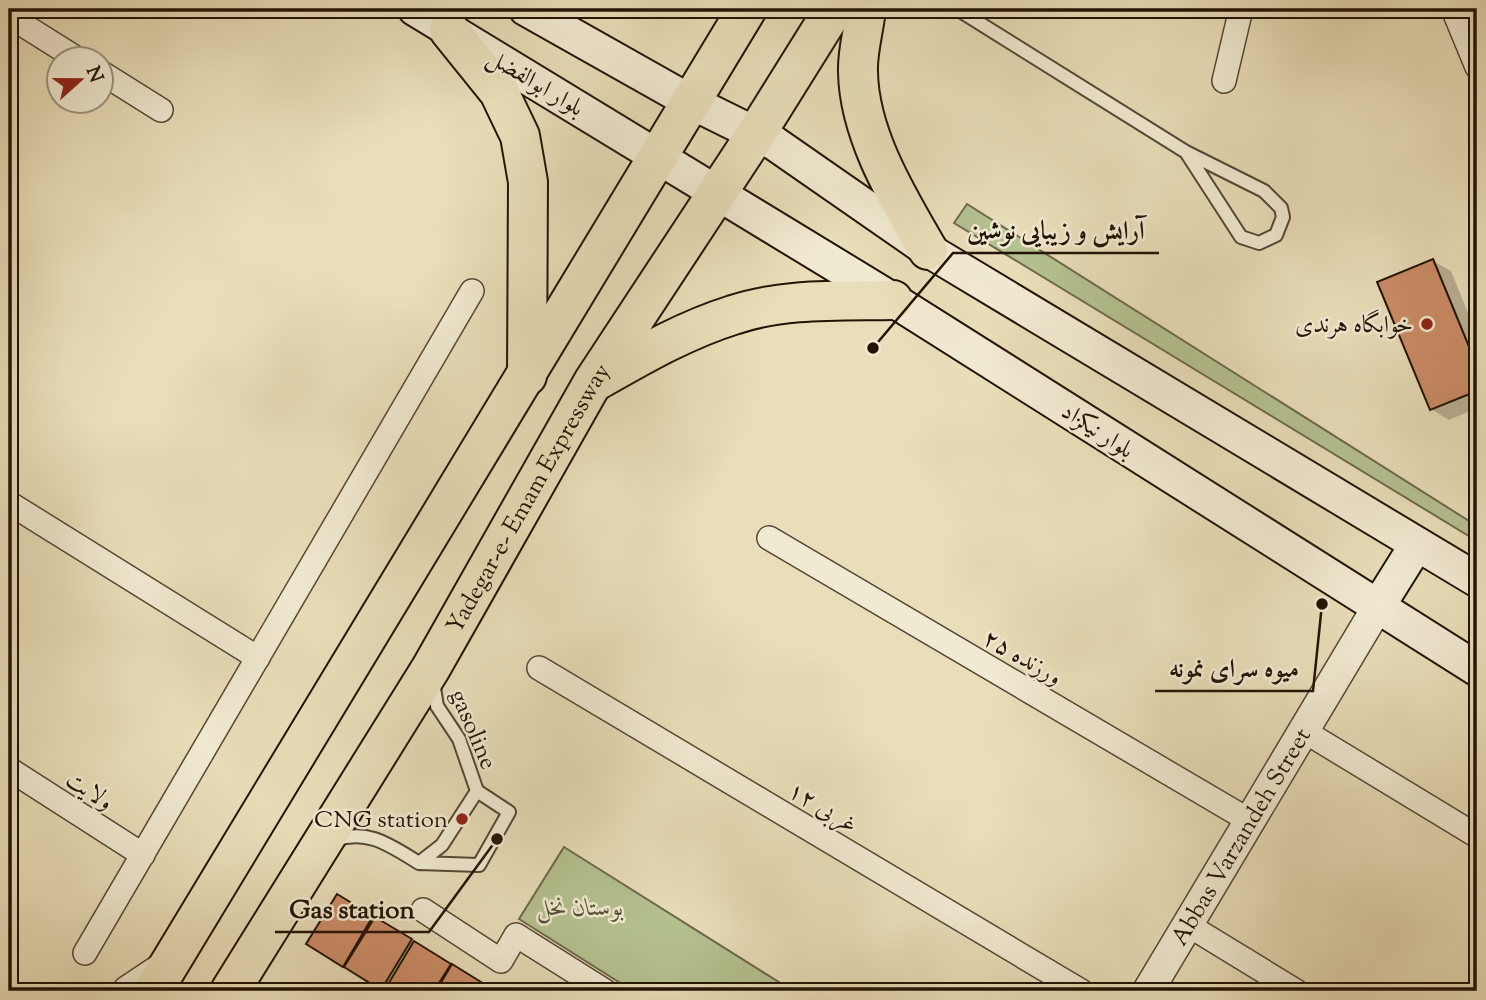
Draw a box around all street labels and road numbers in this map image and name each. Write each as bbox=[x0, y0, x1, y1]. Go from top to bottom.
street label: بلوار ابوالفضل bbox=[480, 41, 590, 126]
street label: Yadegar-e- Emam Expressway bbox=[439, 357, 620, 640]
street label: بلوار نیکزاد bbox=[1054, 395, 1140, 468]
street label: ورزنده ۲۵ bbox=[976, 622, 1068, 695]
street label: gasoline bbox=[440, 685, 504, 775]
street label: Abbas Varzandeh Street bbox=[1164, 722, 1320, 953]
street label: ولایت bbox=[58, 764, 119, 820]
street label: غربی ۱۲ bbox=[781, 775, 863, 843]

